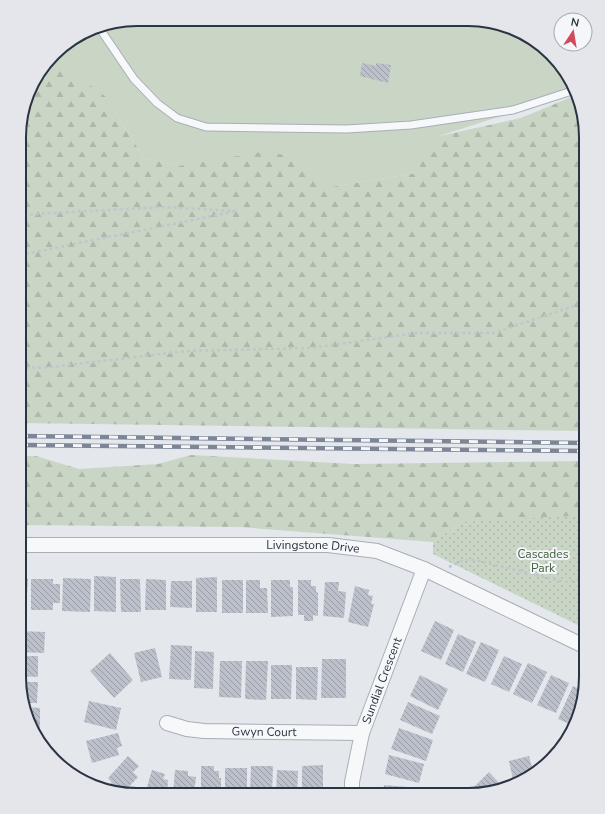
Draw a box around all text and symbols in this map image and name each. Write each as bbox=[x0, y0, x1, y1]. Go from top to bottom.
north arrow bbox=[553, 12, 593, 52]
text: N bbox=[569, 15, 581, 31]
street label: Livingstone Drive bbox=[266, 537, 361, 557]
park label: Cascades Park bbox=[517, 546, 569, 576]
street label: Sundial Crescent bbox=[358, 634, 406, 726]
street label: Gwyn Court bbox=[231, 723, 297, 740]

